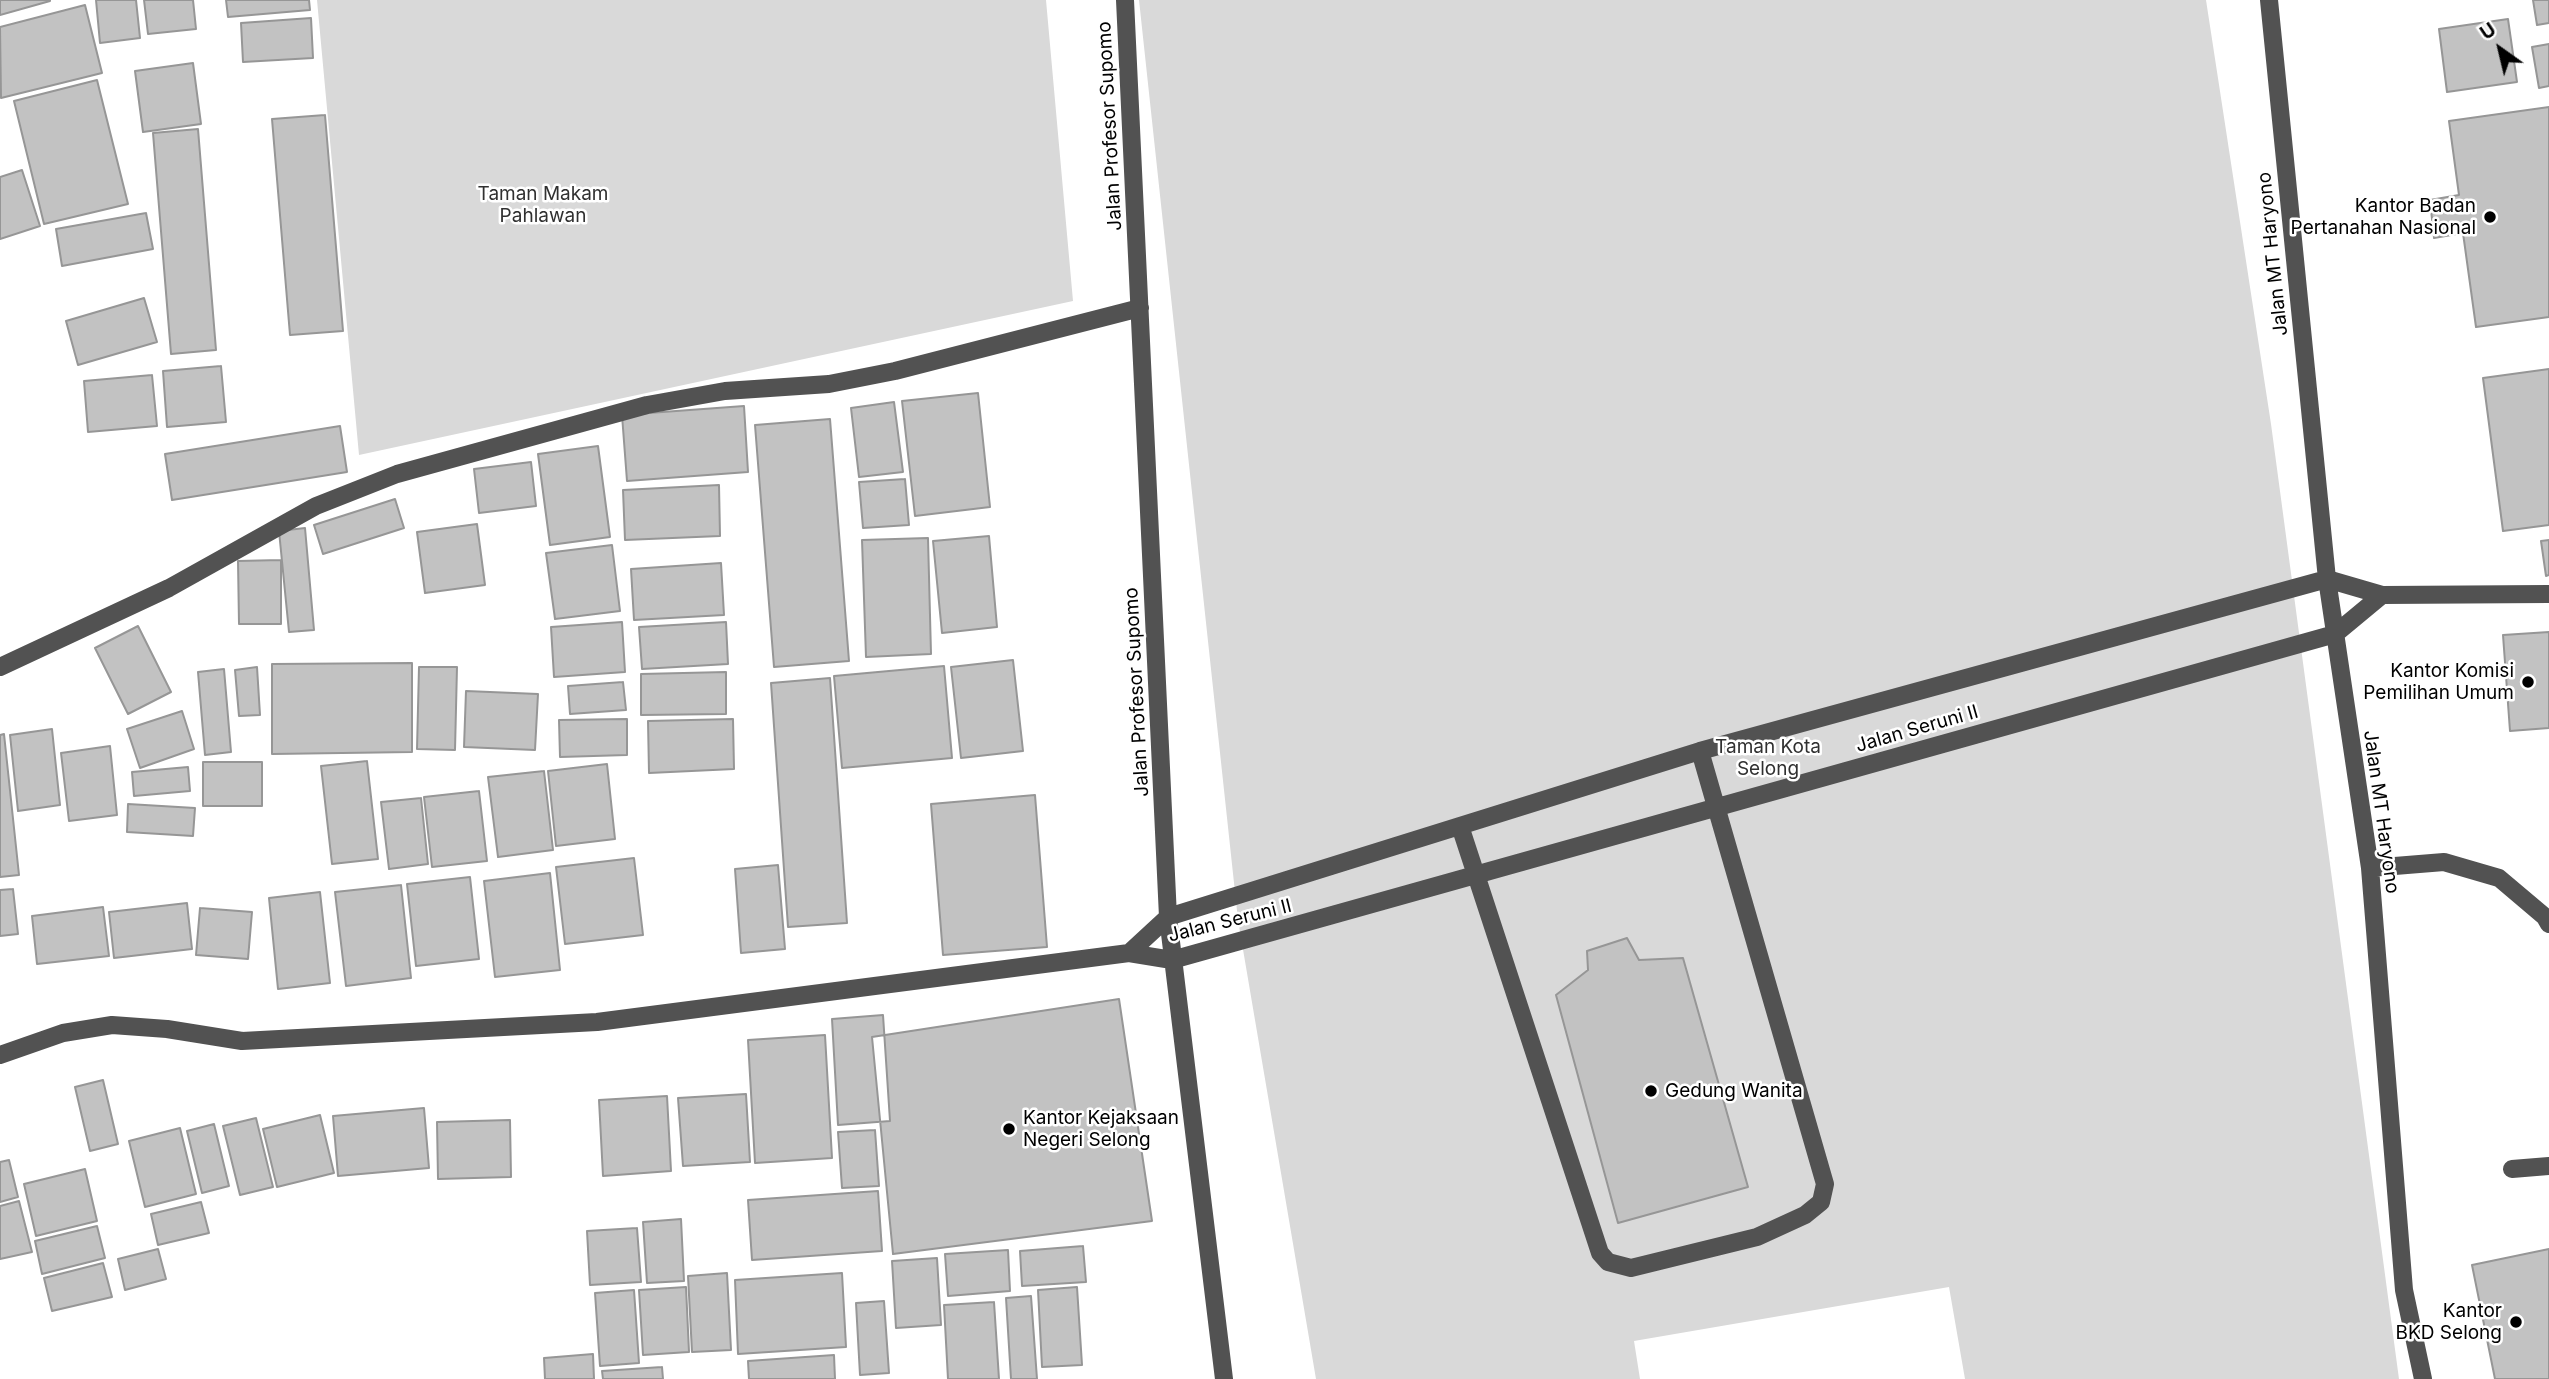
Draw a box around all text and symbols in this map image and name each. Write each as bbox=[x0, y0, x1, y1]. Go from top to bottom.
north arrow bbox=[2465, 14, 2535, 84]
text: U bbox=[2476, 18, 2500, 45]
street label: Jalan Profesor Supomo bbox=[1093, 21, 1127, 231]
street label: Jalan MT Haryono bbox=[2253, 171, 2293, 337]
park label: Taman Makam Pahlawan bbox=[478, 183, 608, 227]
place label: Kantor Badan Pertanahan Nasional bbox=[2291, 195, 2476, 239]
marker: Kantor Badan Pertanahan Nasional bbox=[2482, 209, 2498, 225]
street label: Jalan Profesor Supomo bbox=[1120, 587, 1154, 797]
place label: Kantor Komisi Pemilihan Umum bbox=[2363, 660, 2514, 704]
marker: Kantor Komisi Pemilihan Umum bbox=[2520, 674, 2536, 690]
street label: Jalan Seruni II bbox=[1853, 701, 1981, 757]
street label: Jalan MT Haryono bbox=[2358, 729, 2404, 895]
park label: Taman Kota Selong bbox=[1715, 736, 1821, 780]
street label: Jalan Seruni II bbox=[1166, 895, 1294, 947]
place label: Gedung Wanita bbox=[1665, 1080, 1803, 1102]
marker: Gedung Wanita bbox=[1643, 1083, 1659, 1099]
place label: Kantor Kejaksaan Negeri Selong bbox=[1023, 1107, 1179, 1151]
marker: Kantor Kejaksaan Negeri Selong bbox=[1001, 1121, 1017, 1137]
place label: Kantor BKD Selong bbox=[2396, 1300, 2502, 1344]
marker: Kantor BKD Selong bbox=[2508, 1314, 2524, 1330]

